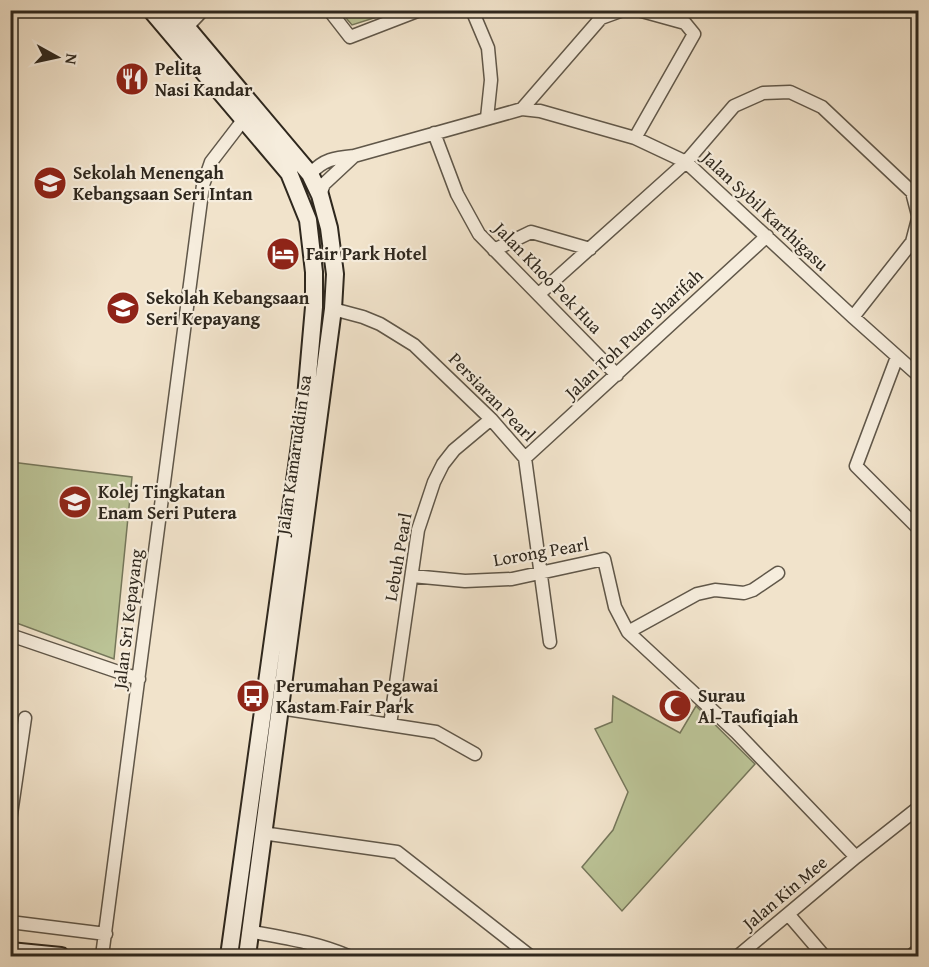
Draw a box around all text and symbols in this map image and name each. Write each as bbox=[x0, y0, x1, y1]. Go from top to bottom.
north arrow bbox=[27, 27, 87, 87]
text: N bbox=[59, 52, 84, 66]
place label: Pelita Nasi Kandar bbox=[155, 55, 253, 103]
restaurant icon: Pelita Nasi Kandar bbox=[114, 61, 150, 97]
street label: Jalan Sybil Karthigasu bbox=[694, 143, 835, 277]
place label: Sekolah Menengah Kebangsaan Seri Intan bbox=[73, 159, 253, 207]
school or university icon: Sekolah Menengah Kebangsaan Seri Intan bbox=[32, 165, 68, 201]
street label: Jalan Khoo Pek Hua bbox=[486, 214, 609, 340]
hotel icon: Fair Park Hotel bbox=[265, 236, 301, 272]
place label: Fair Park Hotel bbox=[306, 240, 428, 267]
street label: Jalan Toh Puan Sharifah bbox=[557, 262, 709, 406]
place label: Sekolah Kebangsaan Seri Kepayang bbox=[146, 284, 310, 332]
school or university icon: Sekolah Kebangsaan Seri Kepayang bbox=[105, 290, 141, 326]
street label: Persiaran Pearl bbox=[443, 346, 542, 447]
street label: Jalan Kamaruddin Isa bbox=[269, 373, 318, 538]
place label: Kolej Tingkatan Enam Seri Putera bbox=[98, 478, 238, 526]
school or university icon: Kolej Tingkatan Enam Seri Putera bbox=[57, 484, 93, 520]
street label: Lebuh Pearl bbox=[376, 511, 419, 603]
street label: Lorong Pearl bbox=[491, 530, 591, 573]
street label: Jalan Sri Kepayang bbox=[105, 547, 149, 692]
place label: Perumahan Pegawai Kastam Fair Park bbox=[276, 672, 439, 720]
bus stop icon: Perumahan Pegawai Kastam Fair Park bbox=[235, 678, 271, 714]
place label: Surau Al-Taufiqiah bbox=[698, 682, 799, 730]
mosque icon: Surau Al-Taufiqiah bbox=[657, 688, 693, 724]
street label: Jalan Kin Mee bbox=[735, 849, 833, 937]

